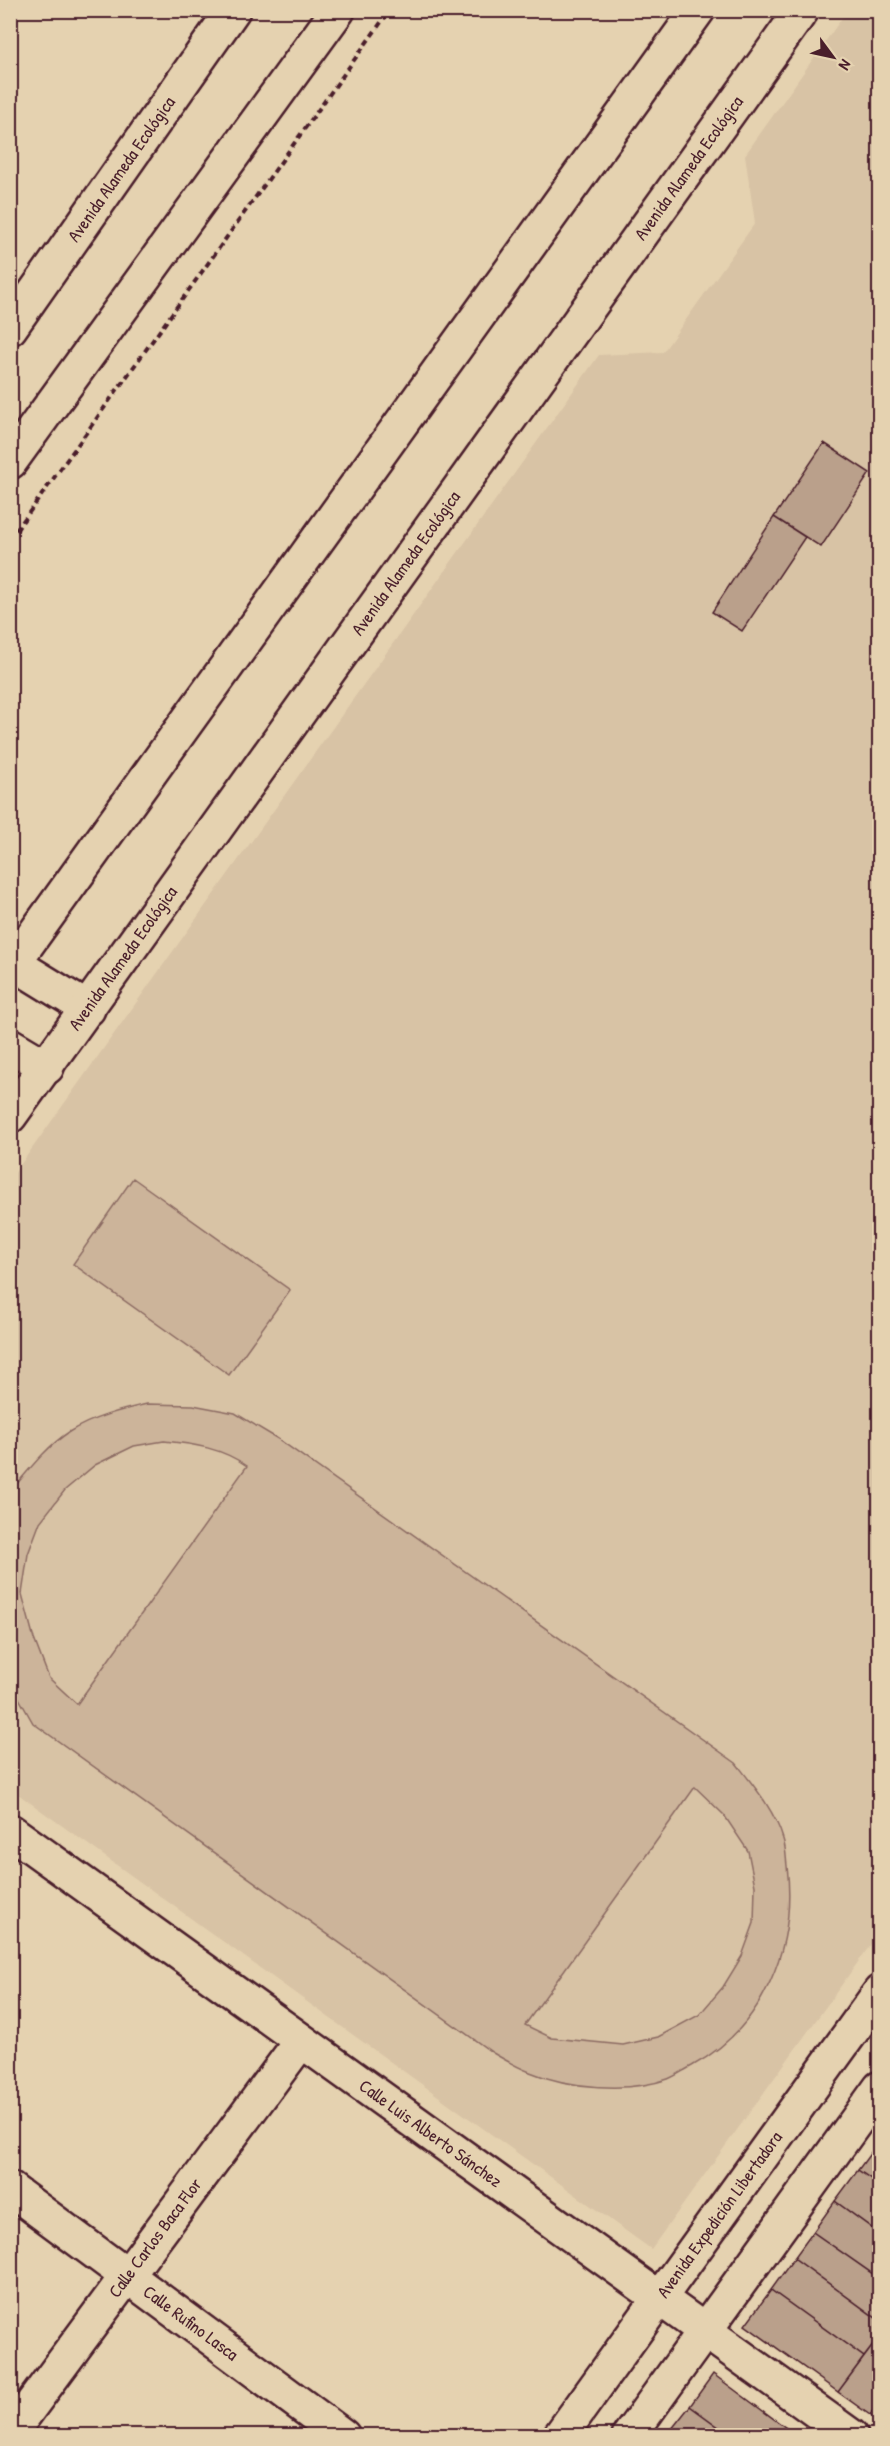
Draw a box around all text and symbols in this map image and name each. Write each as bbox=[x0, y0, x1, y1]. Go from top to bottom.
north arrow bbox=[803, 27, 863, 87]
text: N bbox=[834, 56, 857, 75]
street label: Avenida Alameda Ecológica bbox=[628, 90, 749, 245]
street label: Avenida Alameda Ecológica bbox=[61, 91, 181, 247]
street label: Avenida Alameda Ecológica bbox=[345, 486, 466, 640]
street label: Avenida Alameda Ecológica bbox=[62, 881, 183, 1035]
street label: Calle Luis Alberto Sánchez bbox=[354, 2073, 508, 2193]
street label: Avenida Expedición Libertadora bbox=[651, 2126, 788, 2303]
street label: Calle Carlos Baca Flor bbox=[102, 2173, 207, 2303]
street label: Calle Rufino Lasca bbox=[138, 2279, 244, 2366]

